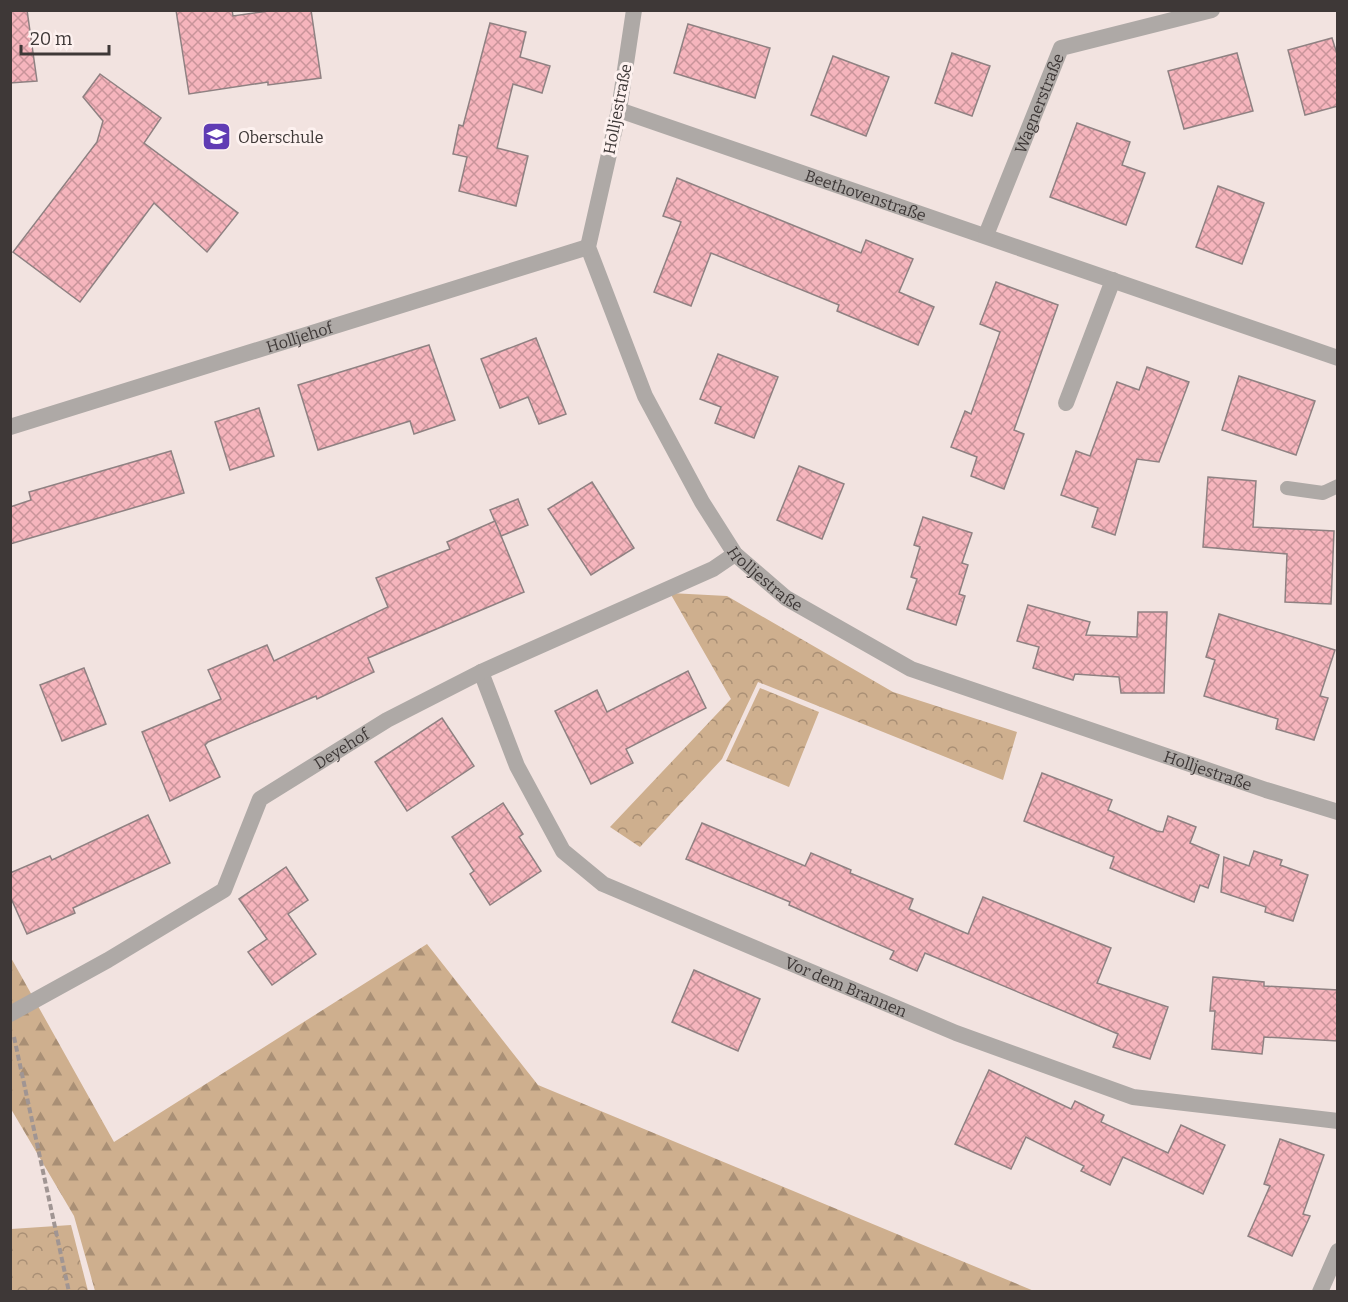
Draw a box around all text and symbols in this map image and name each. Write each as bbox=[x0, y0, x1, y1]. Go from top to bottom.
scale bar bbox=[21, 18, 110, 56]
text: 20 m bbox=[30, 28, 72, 50]
street label: Wagnerstraße bbox=[1011, 51, 1068, 156]
street label: Holljestraße bbox=[599, 62, 636, 156]
school or university icon: Oberschule bbox=[201, 121, 233, 153]
place label: Oberschule bbox=[238, 128, 323, 147]
street label: Beethovenstraße bbox=[802, 166, 929, 225]
street label: Holljehof bbox=[264, 318, 336, 357]
street label: Holljestraße bbox=[723, 543, 806, 615]
street label: Deyehof bbox=[310, 724, 374, 773]
street label: Holljestraße bbox=[1161, 747, 1254, 795]
street label: Vor dem Brannen bbox=[782, 953, 910, 1021]

